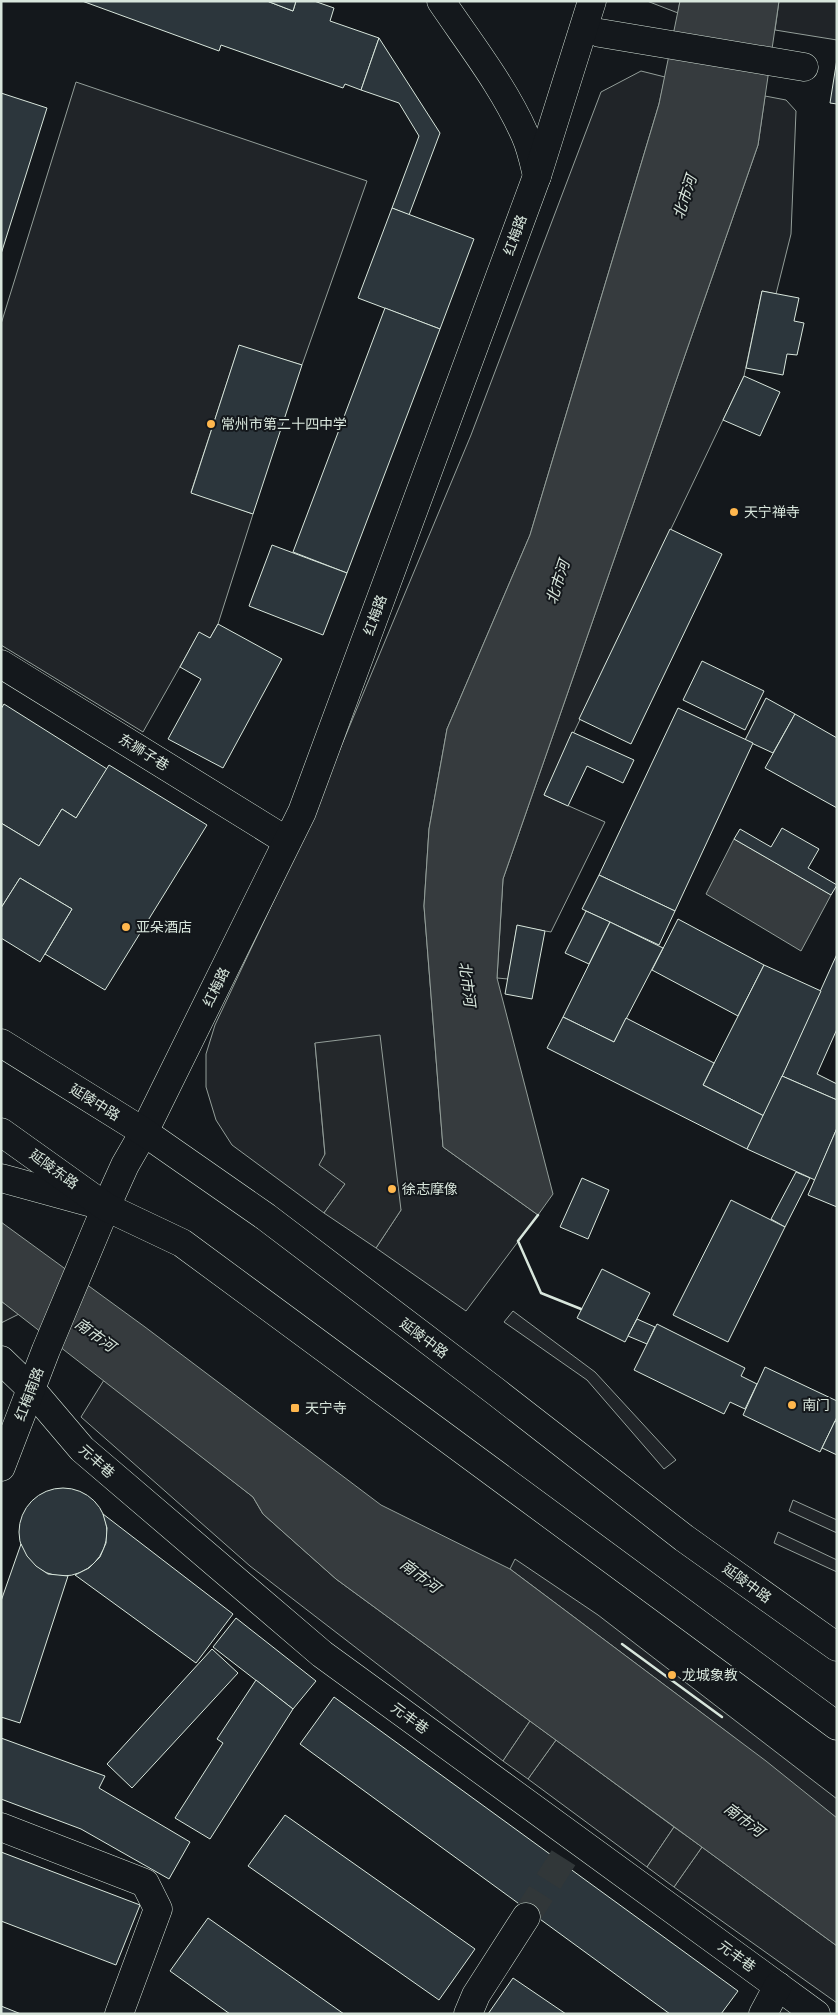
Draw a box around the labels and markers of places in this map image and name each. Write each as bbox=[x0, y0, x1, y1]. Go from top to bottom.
place label: 常州市第二十四中学 bbox=[221, 416, 347, 432]
marker: 常州市第二十四中学 bbox=[205, 418, 217, 430]
place label: 天宁禅寺 bbox=[744, 504, 800, 520]
marker: 天宁禅寺 bbox=[728, 506, 740, 518]
place label: 亚朵酒店 bbox=[136, 919, 192, 935]
marker: 亚朵酒店 bbox=[120, 921, 132, 933]
place label: 徐志摩像 bbox=[402, 1181, 458, 1197]
marker: 徐志摩像 bbox=[386, 1183, 398, 1195]
place label: 南门 bbox=[802, 1397, 830, 1413]
marker: 南门 bbox=[786, 1399, 798, 1411]
place label: 天宁寺 bbox=[305, 1400, 347, 1416]
marker: 天宁寺 bbox=[289, 1402, 301, 1414]
place label: 龙城象教 bbox=[682, 1667, 738, 1683]
marker: 龙城象教 bbox=[666, 1669, 678, 1681]

